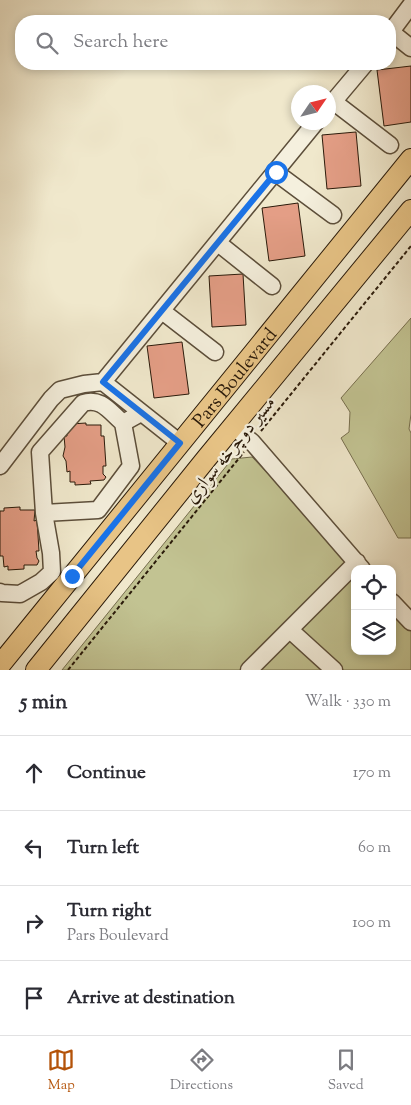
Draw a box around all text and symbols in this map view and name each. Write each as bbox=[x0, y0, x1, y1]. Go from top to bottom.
search box bbox=[15, 15, 396, 70]
icon: search bbox=[33, 29, 61, 57]
text: Search here bbox=[73, 29, 168, 56]
north arrow bbox=[291, 85, 336, 130]
route start bbox=[265, 161, 288, 184]
street label: Pars Boulevard bbox=[187, 323, 285, 434]
street label: مسیر دوچرخه سواری bbox=[179, 391, 283, 510]
route end bbox=[61, 565, 84, 588]
map controls bbox=[351, 565, 396, 655]
button: locate bbox=[351, 565, 396, 610]
button: layers bbox=[351, 610, 396, 655]
text: 5 min bbox=[20, 688, 67, 718]
text: Walk · 330 m bbox=[305, 691, 391, 714]
icon: ahead bbox=[20, 759, 48, 787]
text: Continue bbox=[67, 760, 146, 787]
text: 170 m bbox=[353, 762, 391, 785]
icon: left bbox=[20, 834, 48, 862]
text: Turn left bbox=[67, 835, 139, 862]
text: 60 m bbox=[358, 837, 391, 860]
text: Turn right bbox=[67, 898, 151, 925]
icon: right bbox=[20, 909, 48, 937]
text: 100 m bbox=[352, 912, 391, 935]
text: Pars Boulevard bbox=[67, 925, 169, 948]
icon: arrive bbox=[20, 984, 48, 1012]
text: Arrive at destination bbox=[67, 985, 235, 1012]
tab: Map bbox=[47, 1046, 75, 1096]
tab: Directions bbox=[170, 1046, 233, 1096]
tab: Saved bbox=[328, 1046, 364, 1096]

